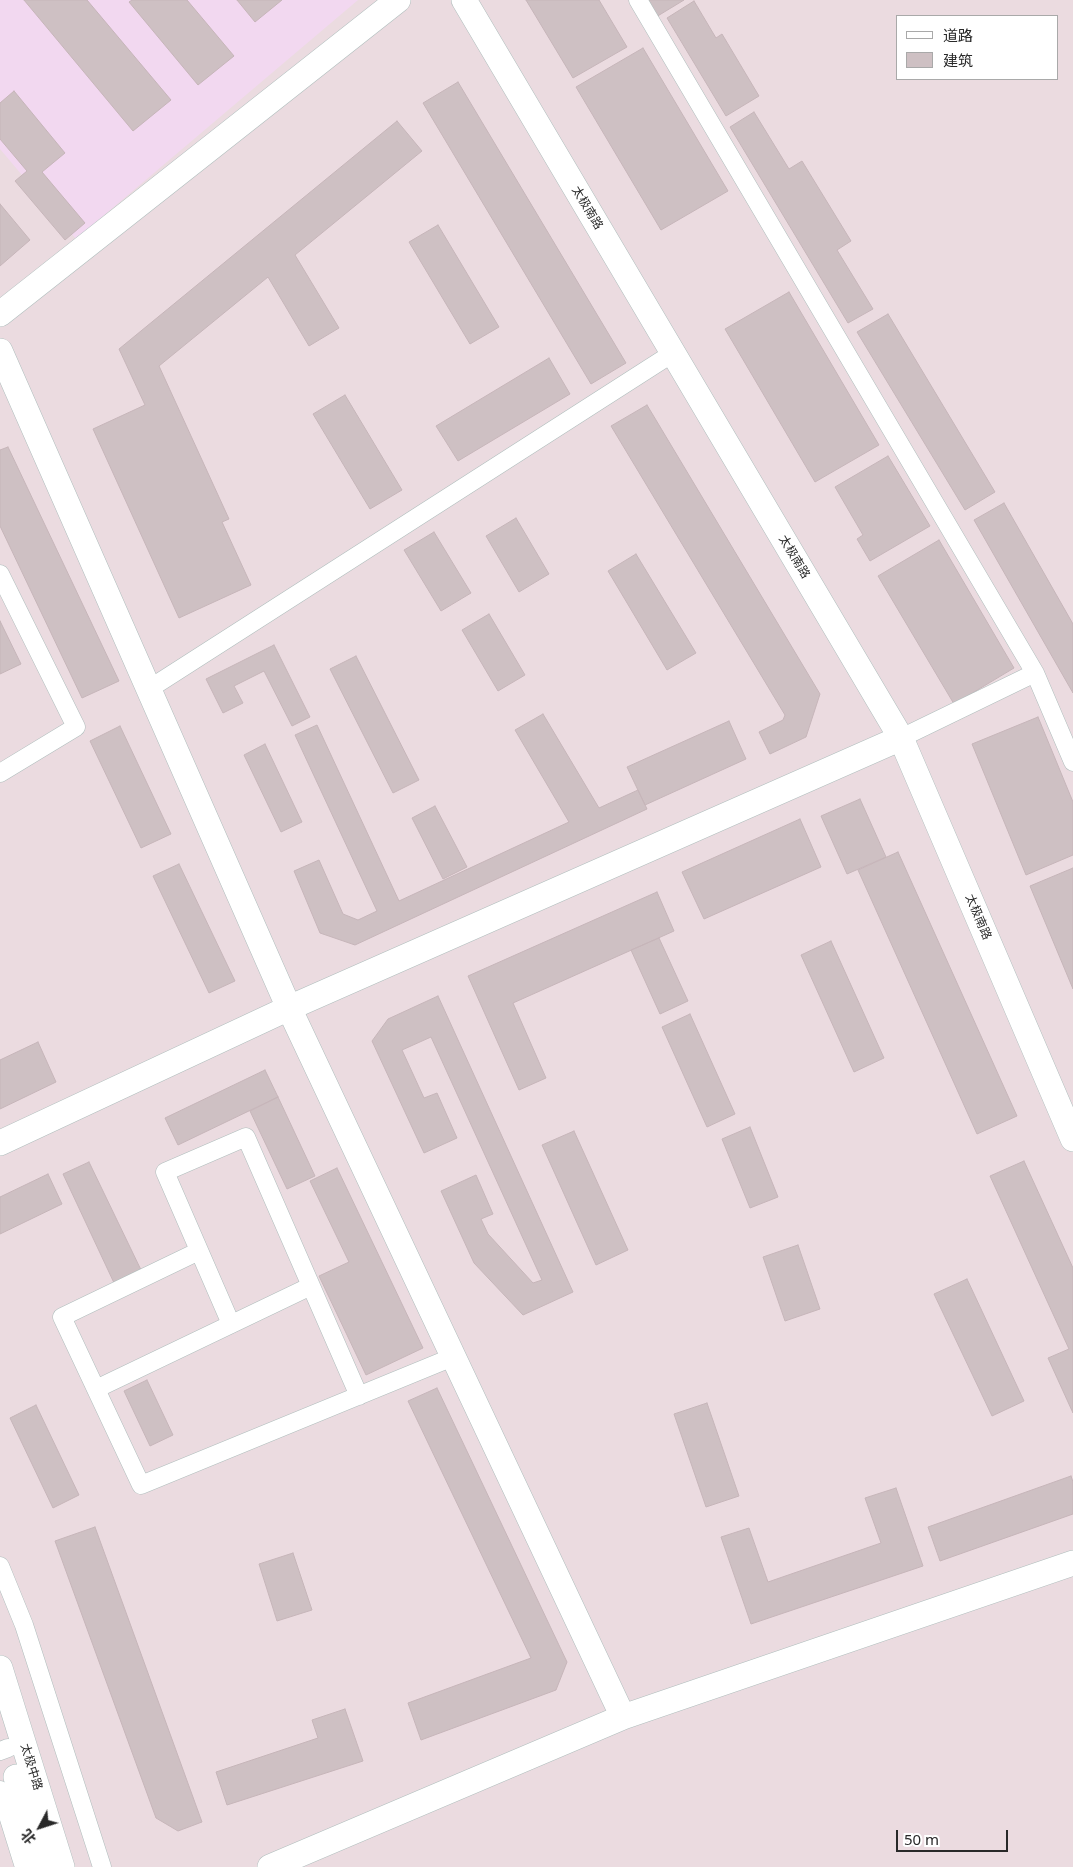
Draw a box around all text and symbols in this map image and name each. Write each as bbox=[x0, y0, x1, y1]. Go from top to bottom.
legend bbox=[896, 15, 1058, 80]
text: 道路 bbox=[943, 25, 973, 45]
text: 建筑 bbox=[943, 50, 973, 70]
street label: 太极南路 bbox=[568, 184, 606, 232]
street label: 太极南路 bbox=[775, 533, 813, 581]
street label: 太极南路 bbox=[962, 892, 994, 942]
street label: 太极中路 bbox=[17, 1742, 45, 1792]
north arrow bbox=[15, 1802, 65, 1852]
scale bar bbox=[898, 1820, 1010, 1852]
text: 北 bbox=[16, 1825, 40, 1848]
text: 50 m bbox=[904, 1829, 939, 1849]

